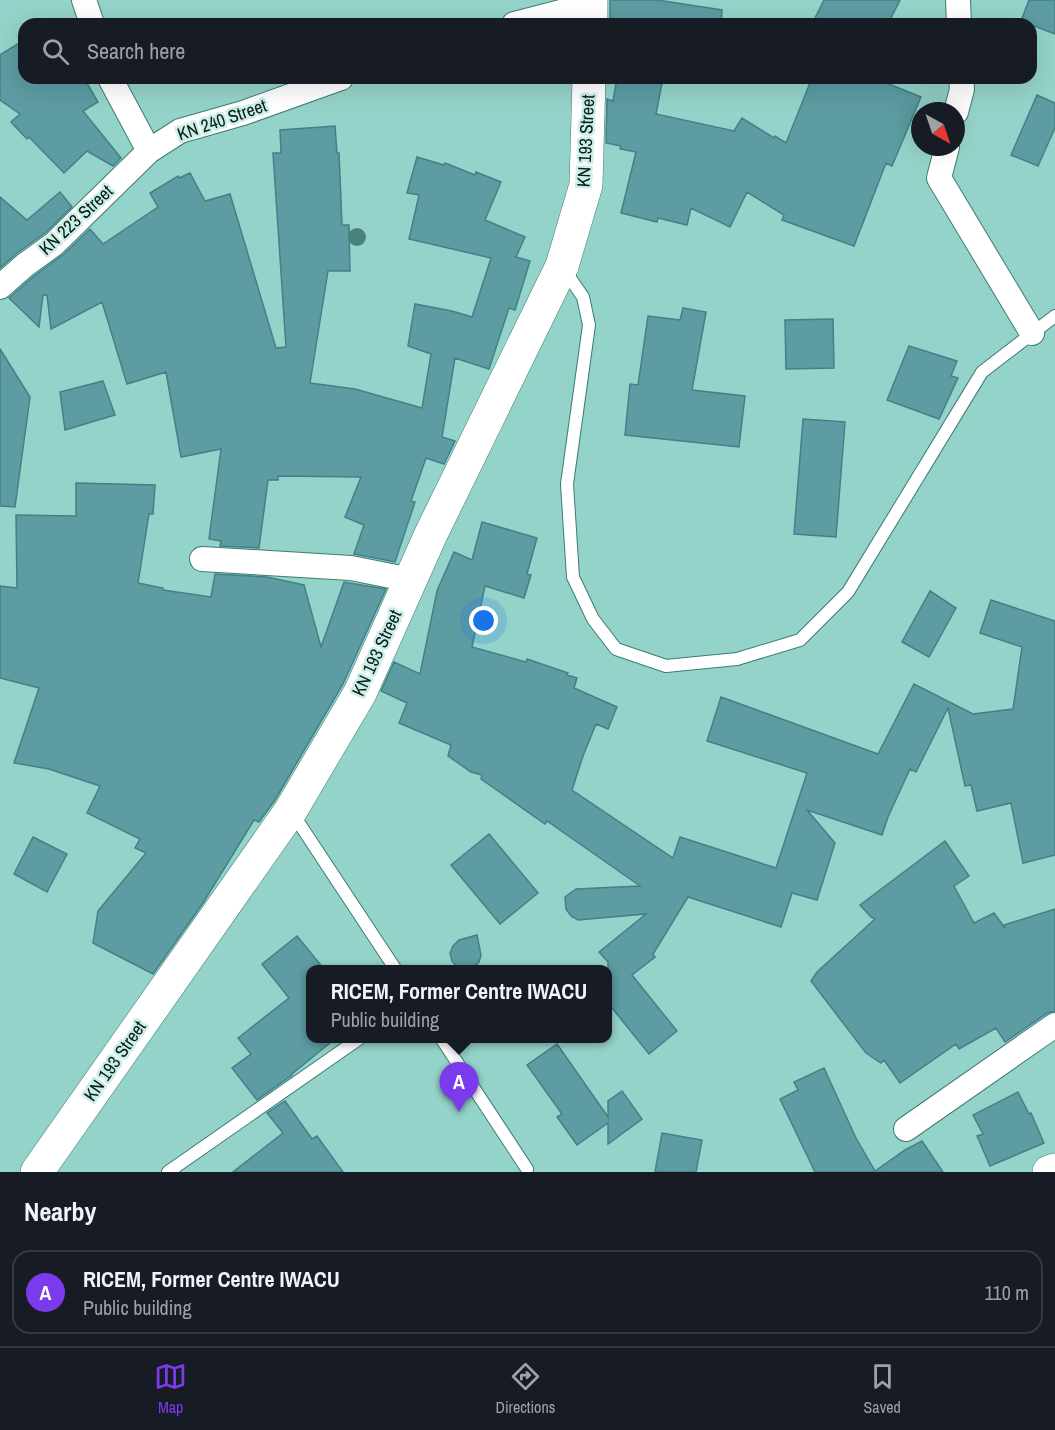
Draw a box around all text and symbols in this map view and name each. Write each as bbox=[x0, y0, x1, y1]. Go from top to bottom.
search box bbox=[18, 18, 1037, 84]
icon: search bbox=[39, 35, 72, 68]
text: Search here bbox=[87, 36, 185, 66]
street label: KN 240 Street bbox=[174, 93, 270, 146]
street label: KN 193 Street bbox=[571, 94, 600, 188]
north arrow bbox=[911, 102, 965, 156]
street label: KN 223 Street bbox=[33, 179, 118, 260]
street label: KN 193 Street bbox=[346, 605, 407, 700]
your location bbox=[469, 606, 498, 635]
popup bbox=[306, 965, 612, 1043]
text: RICEM, Former Centre IWACU bbox=[331, 976, 587, 1006]
text: Public building bbox=[331, 1006, 439, 1033]
street label: KN 193 Street bbox=[78, 1016, 151, 1106]
pin: A bbox=[440, 1062, 478, 1112]
text: Nearby bbox=[24, 1194, 96, 1229]
text: RICEM, Former Centre IWACU bbox=[83, 1264, 340, 1294]
text: A bbox=[40, 1279, 51, 1306]
text: 110 m bbox=[985, 1279, 1029, 1306]
text: Public building bbox=[83, 1294, 192, 1321]
tab: Map bbox=[154, 1360, 187, 1418]
tab: Directions bbox=[495, 1360, 555, 1418]
tab: Saved bbox=[864, 1360, 901, 1418]

